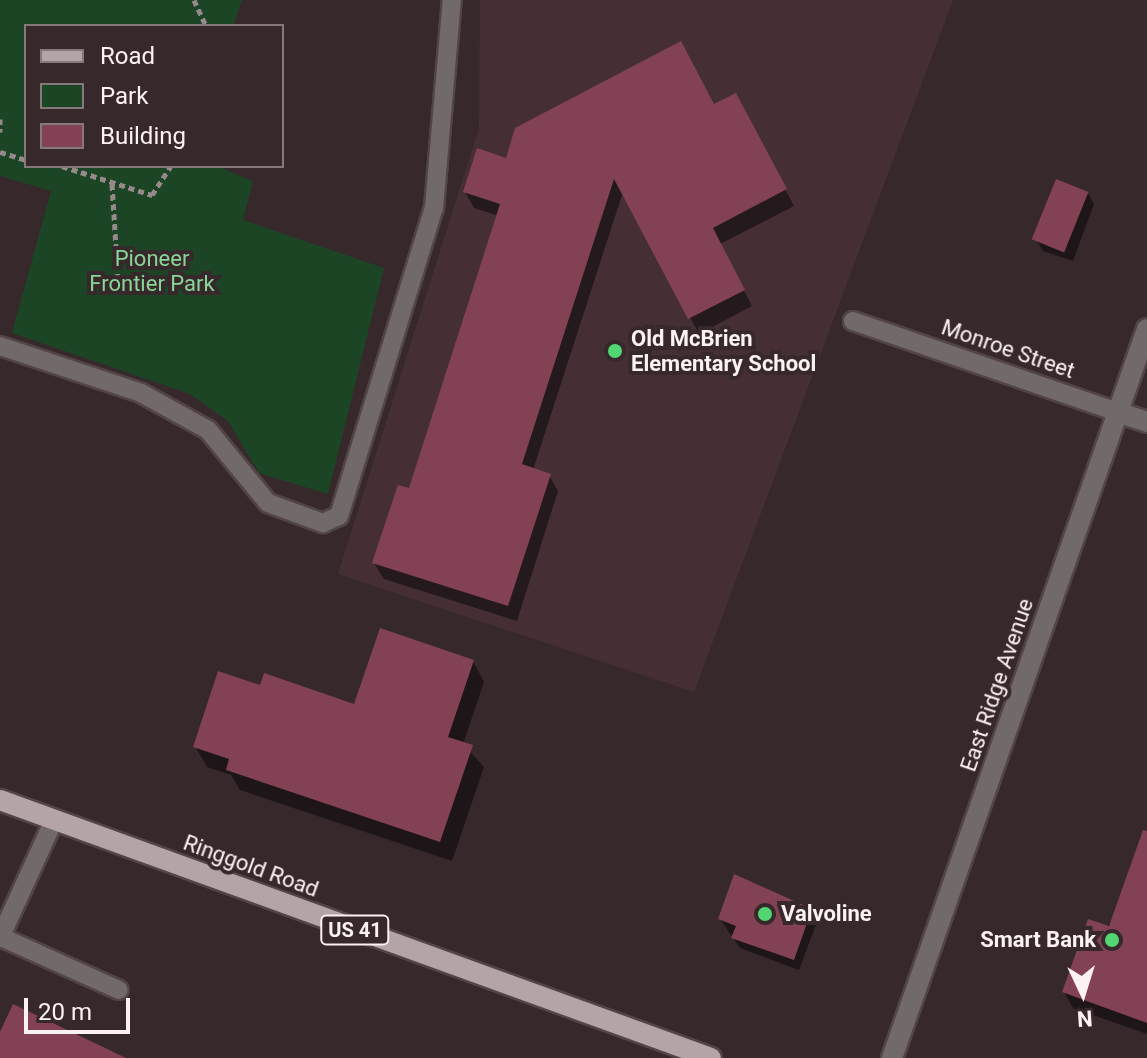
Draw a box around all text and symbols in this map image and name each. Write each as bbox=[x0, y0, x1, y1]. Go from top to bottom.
legend bbox=[24, 24, 284, 168]
text: Road bbox=[100, 42, 155, 70]
text: Park bbox=[100, 82, 148, 110]
text: Building bbox=[100, 122, 186, 150]
park label: Pioneer Frontier Park bbox=[89, 245, 215, 296]
street label: Monroe Street bbox=[938, 314, 1078, 384]
place label: Old McBrien Elementary School bbox=[631, 325, 816, 376]
marker: Old McBrien Elementary School bbox=[606, 342, 624, 360]
street label: East Ridge Avenue bbox=[955, 595, 1039, 775]
street label: Ringgold Road bbox=[180, 829, 322, 903]
place label: Valvoline bbox=[781, 901, 872, 927]
marker: Valvoline bbox=[756, 905, 774, 923]
road number: US 41 bbox=[319, 914, 391, 946]
place label: Smart Bank bbox=[980, 927, 1096, 953]
marker: Smart Bank bbox=[1103, 931, 1121, 949]
north arrow bbox=[1043, 954, 1123, 1034]
scale bar bbox=[28, 982, 134, 1032]
text: 20 m bbox=[38, 998, 92, 1026]
text: N bbox=[1076, 1005, 1093, 1031]

